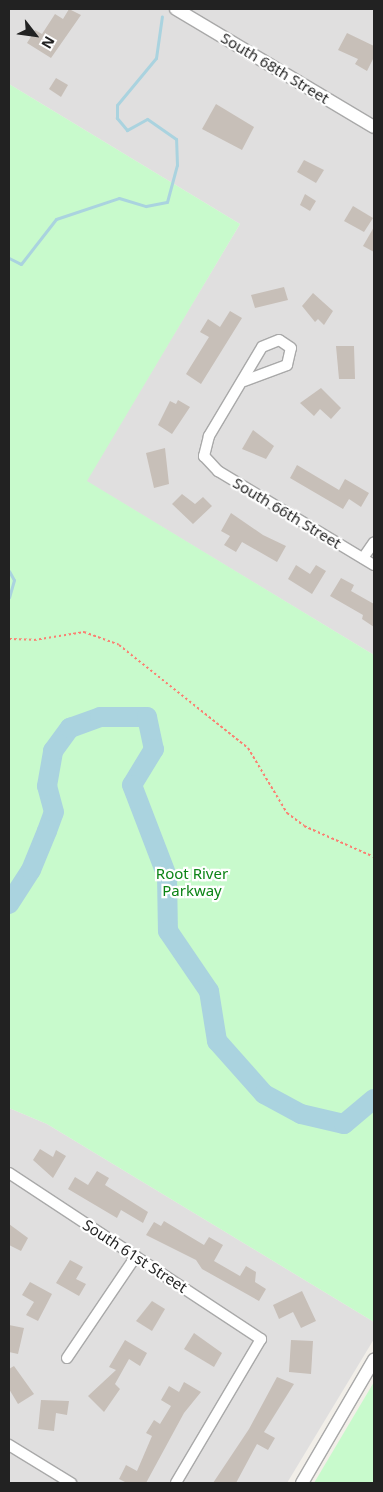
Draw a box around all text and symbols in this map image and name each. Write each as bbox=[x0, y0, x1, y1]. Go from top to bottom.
north arrow bbox=[10, 10, 60, 60]
street label: South 68th Street bbox=[218, 29, 332, 107]
text: N bbox=[37, 33, 60, 52]
street label: South 66th Street bbox=[230, 474, 344, 552]
park label: Root River Parkway bbox=[156, 864, 228, 899]
street label: South 61st Street bbox=[79, 1216, 191, 1296]

